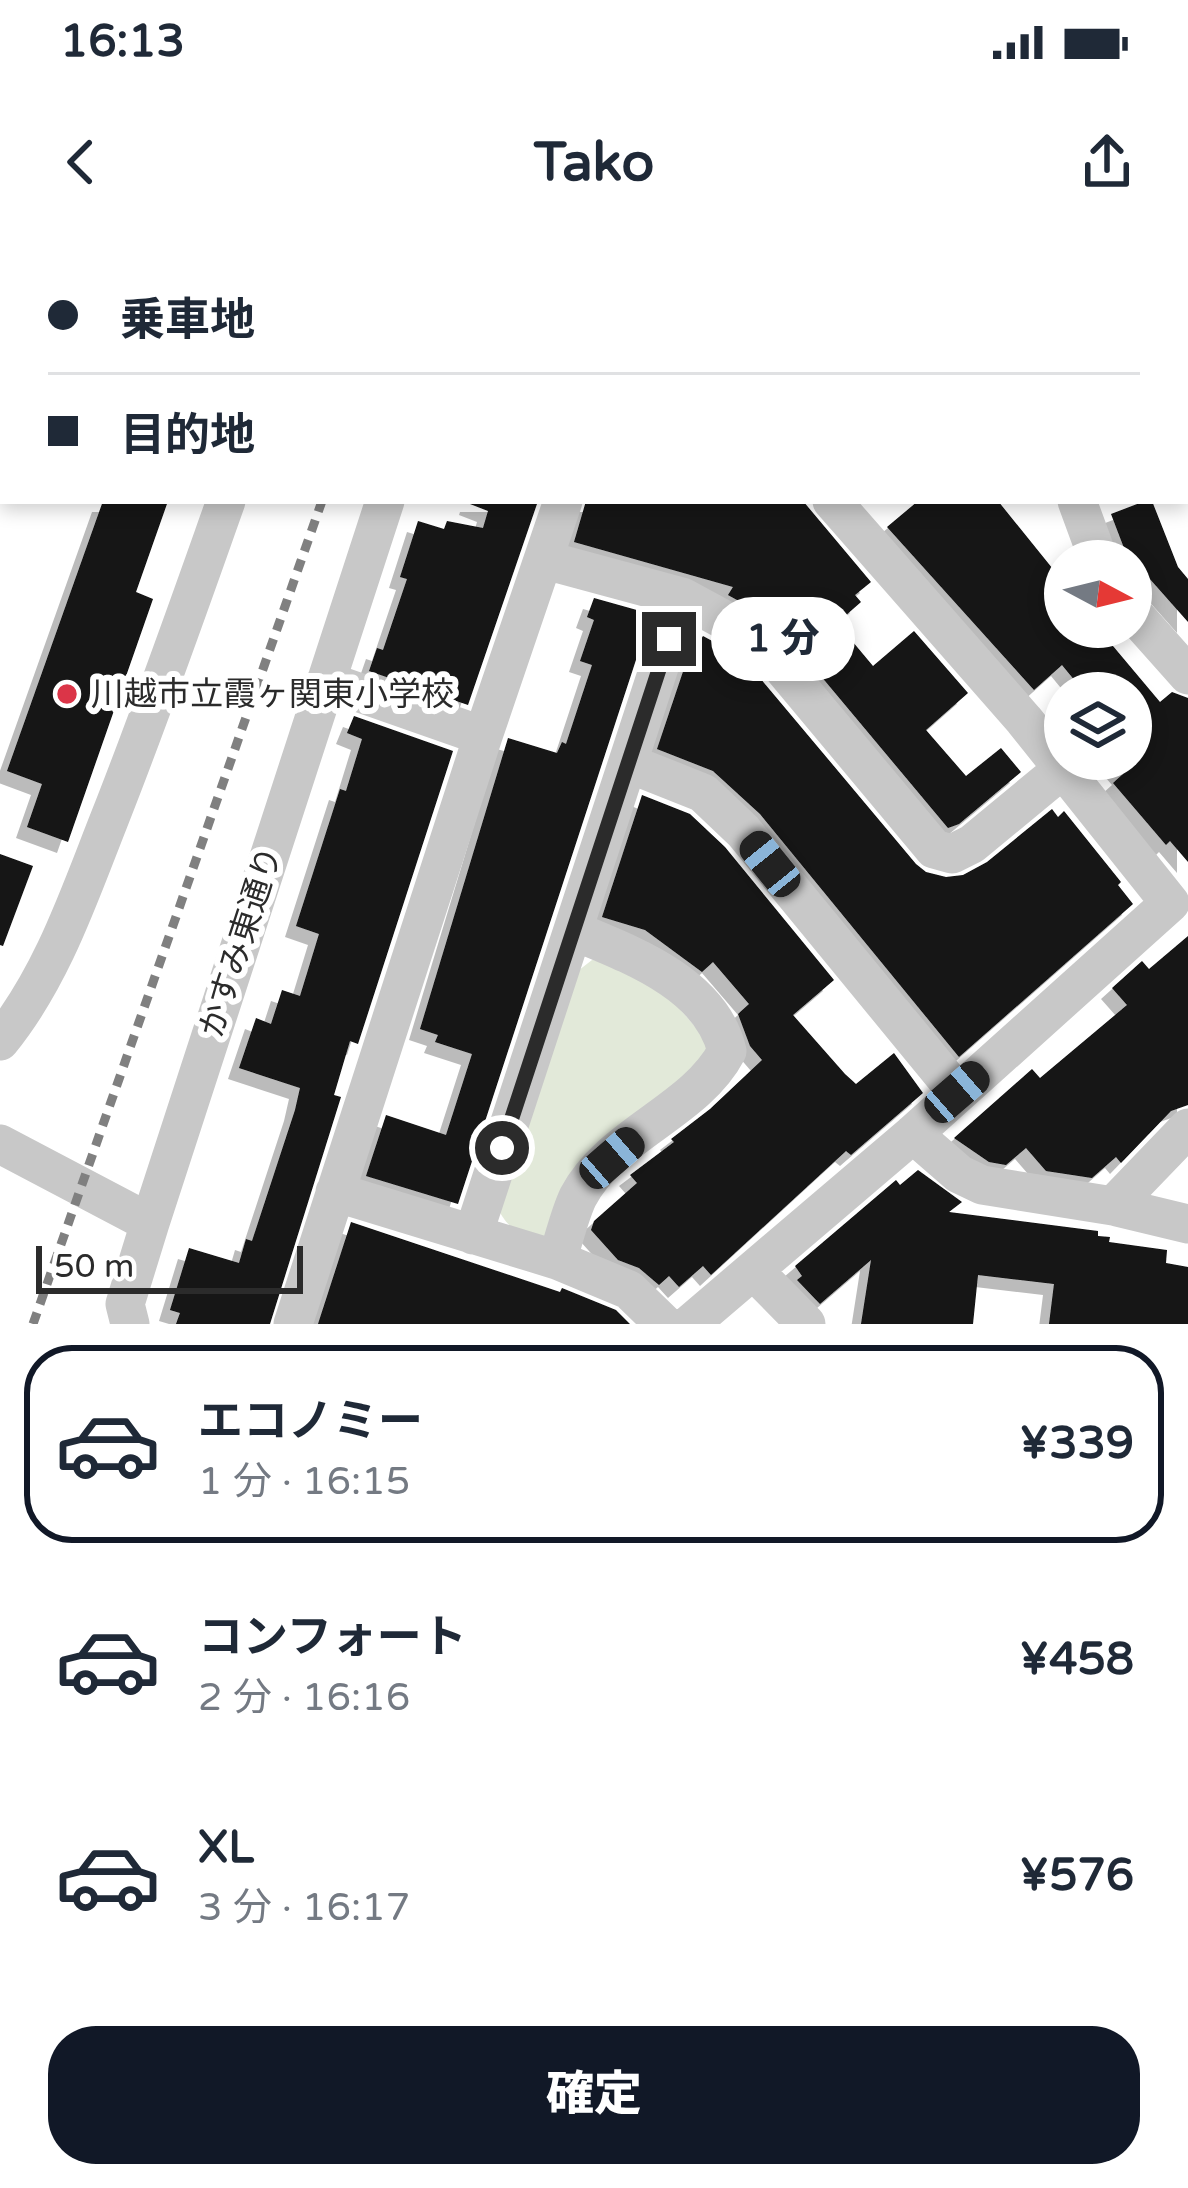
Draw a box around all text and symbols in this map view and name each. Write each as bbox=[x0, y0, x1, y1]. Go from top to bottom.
text: 16:13 bbox=[60, 15, 185, 69]
icon: back bbox=[48, 129, 114, 195]
icon: share bbox=[1074, 129, 1140, 195]
text: Tako bbox=[534, 130, 654, 195]
text: 乗車地 bbox=[120, 294, 255, 348]
text: 目的地 bbox=[120, 409, 255, 463]
north arrow bbox=[1044, 540, 1152, 648]
map controls bbox=[1044, 540, 1152, 780]
callout: 1 分 bbox=[711, 597, 855, 681]
route end bbox=[642, 612, 696, 666]
text: 1 分 bbox=[746, 615, 820, 662]
button: layers bbox=[1044, 672, 1152, 780]
place label: 川越市立霞ヶ関東小学校 bbox=[91, 675, 454, 714]
marker: 川越市立霞ヶ関東小学校 bbox=[54, 681, 80, 707]
car bbox=[733, 825, 807, 903]
street label: かすみ東通り bbox=[192, 842, 290, 1042]
car bbox=[918, 1055, 996, 1129]
route start bbox=[475, 1121, 529, 1175]
car bbox=[573, 1121, 651, 1195]
scale bar bbox=[36, 1240, 303, 1293]
text: 50 m bbox=[54, 1247, 134, 1286]
icon: car bbox=[54, 1390, 162, 1498]
text: エコノミー bbox=[198, 1395, 423, 1449]
text: ¥339 bbox=[1020, 1417, 1134, 1471]
text: 1 分 · 16:15 bbox=[198, 1458, 410, 1505]
icon: car bbox=[54, 1606, 162, 1714]
text: コンフォート bbox=[198, 1611, 467, 1665]
text: ¥458 bbox=[1020, 1633, 1134, 1687]
text: 2 分 · 16:16 bbox=[198, 1674, 410, 1721]
text: XL bbox=[198, 1821, 254, 1875]
icon: car bbox=[54, 1822, 162, 1930]
text: ¥576 bbox=[1020, 1849, 1134, 1903]
text: 3 分 · 16:17 bbox=[198, 1884, 410, 1931]
button: 確定 bbox=[48, 2026, 1140, 2164]

